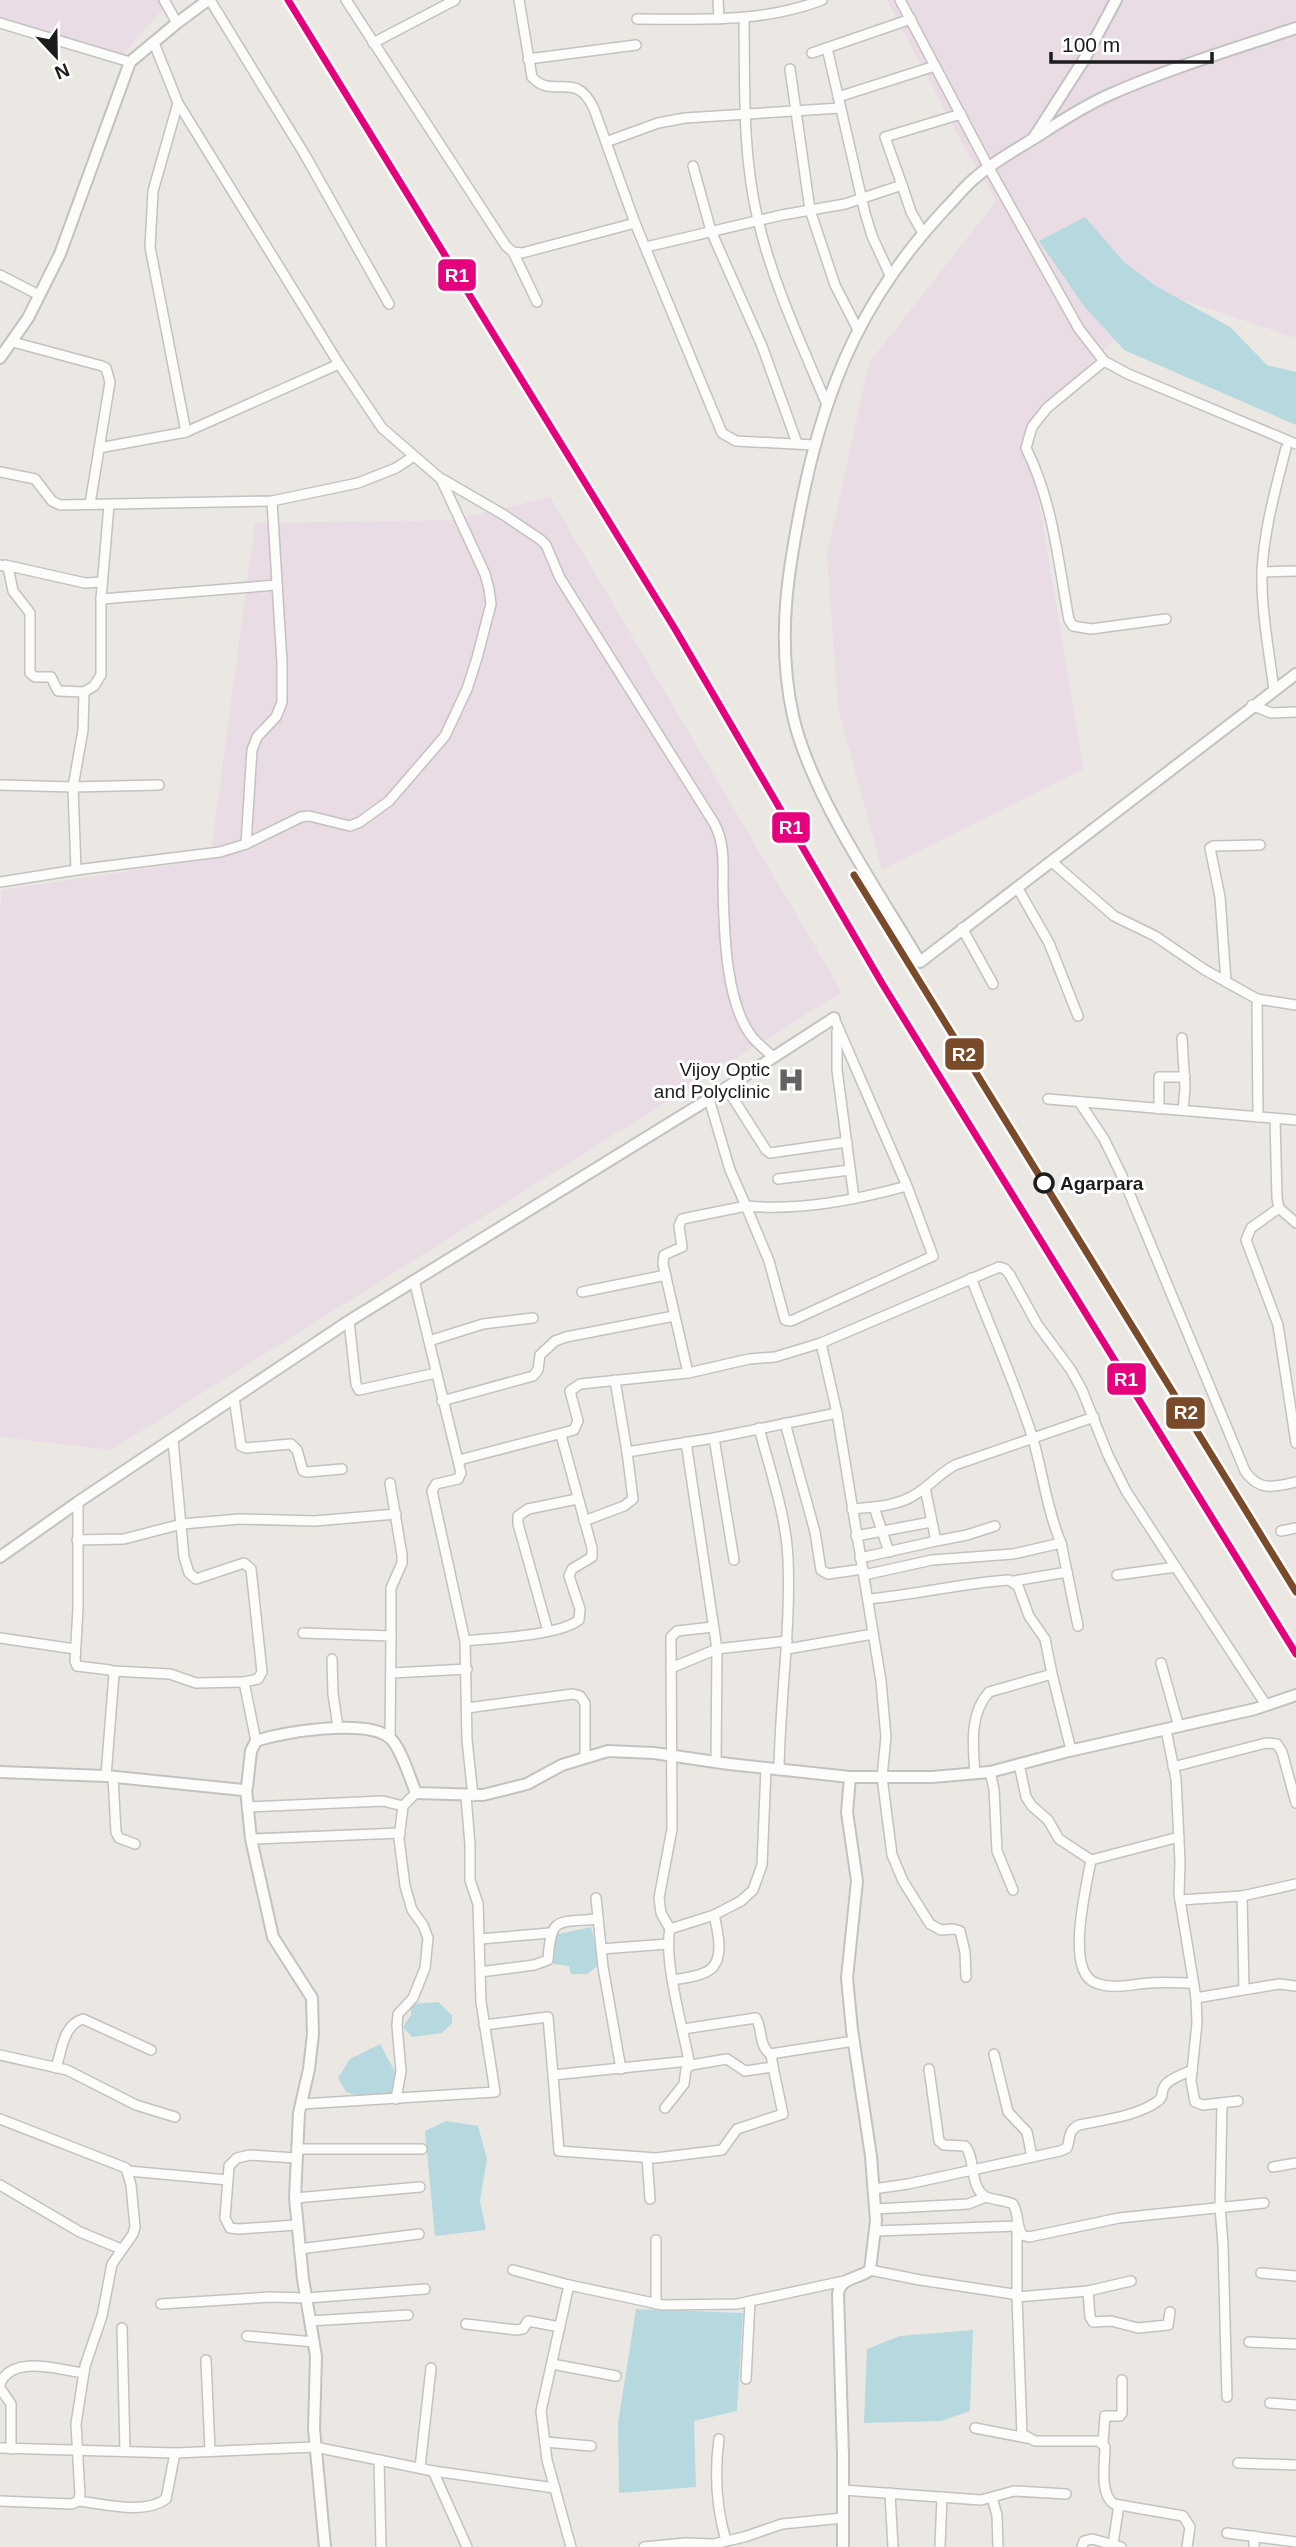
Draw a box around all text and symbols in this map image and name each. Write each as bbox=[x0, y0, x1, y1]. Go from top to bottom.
north arrow bbox=[21, 21, 91, 91]
scale bar bbox=[1051, 21, 1212, 65]
text: 100 m bbox=[1062, 33, 1120, 56]
text: N bbox=[52, 59, 72, 84]
line badge: R1 bbox=[437, 258, 477, 292]
text: R1 bbox=[445, 265, 470, 286]
line badge: R1 bbox=[771, 811, 811, 844]
text: R1 bbox=[779, 817, 804, 838]
line badge: R2 bbox=[944, 1037, 985, 1071]
text: R2 bbox=[952, 1044, 976, 1065]
place label: Vijoy Optic and Polyclinic bbox=[654, 1059, 770, 1102]
hospital icon: Vijoy Optic and Polyclinic bbox=[776, 1065, 806, 1095]
marker: Agarpara bbox=[1034, 1173, 1054, 1193]
place label: Agarpara bbox=[1060, 1173, 1144, 1194]
line badge: R1 bbox=[1106, 1362, 1147, 1396]
text: R1 bbox=[1114, 1369, 1139, 1390]
line badge: R2 bbox=[1165, 1396, 1206, 1430]
text: R2 bbox=[1174, 1402, 1198, 1423]

